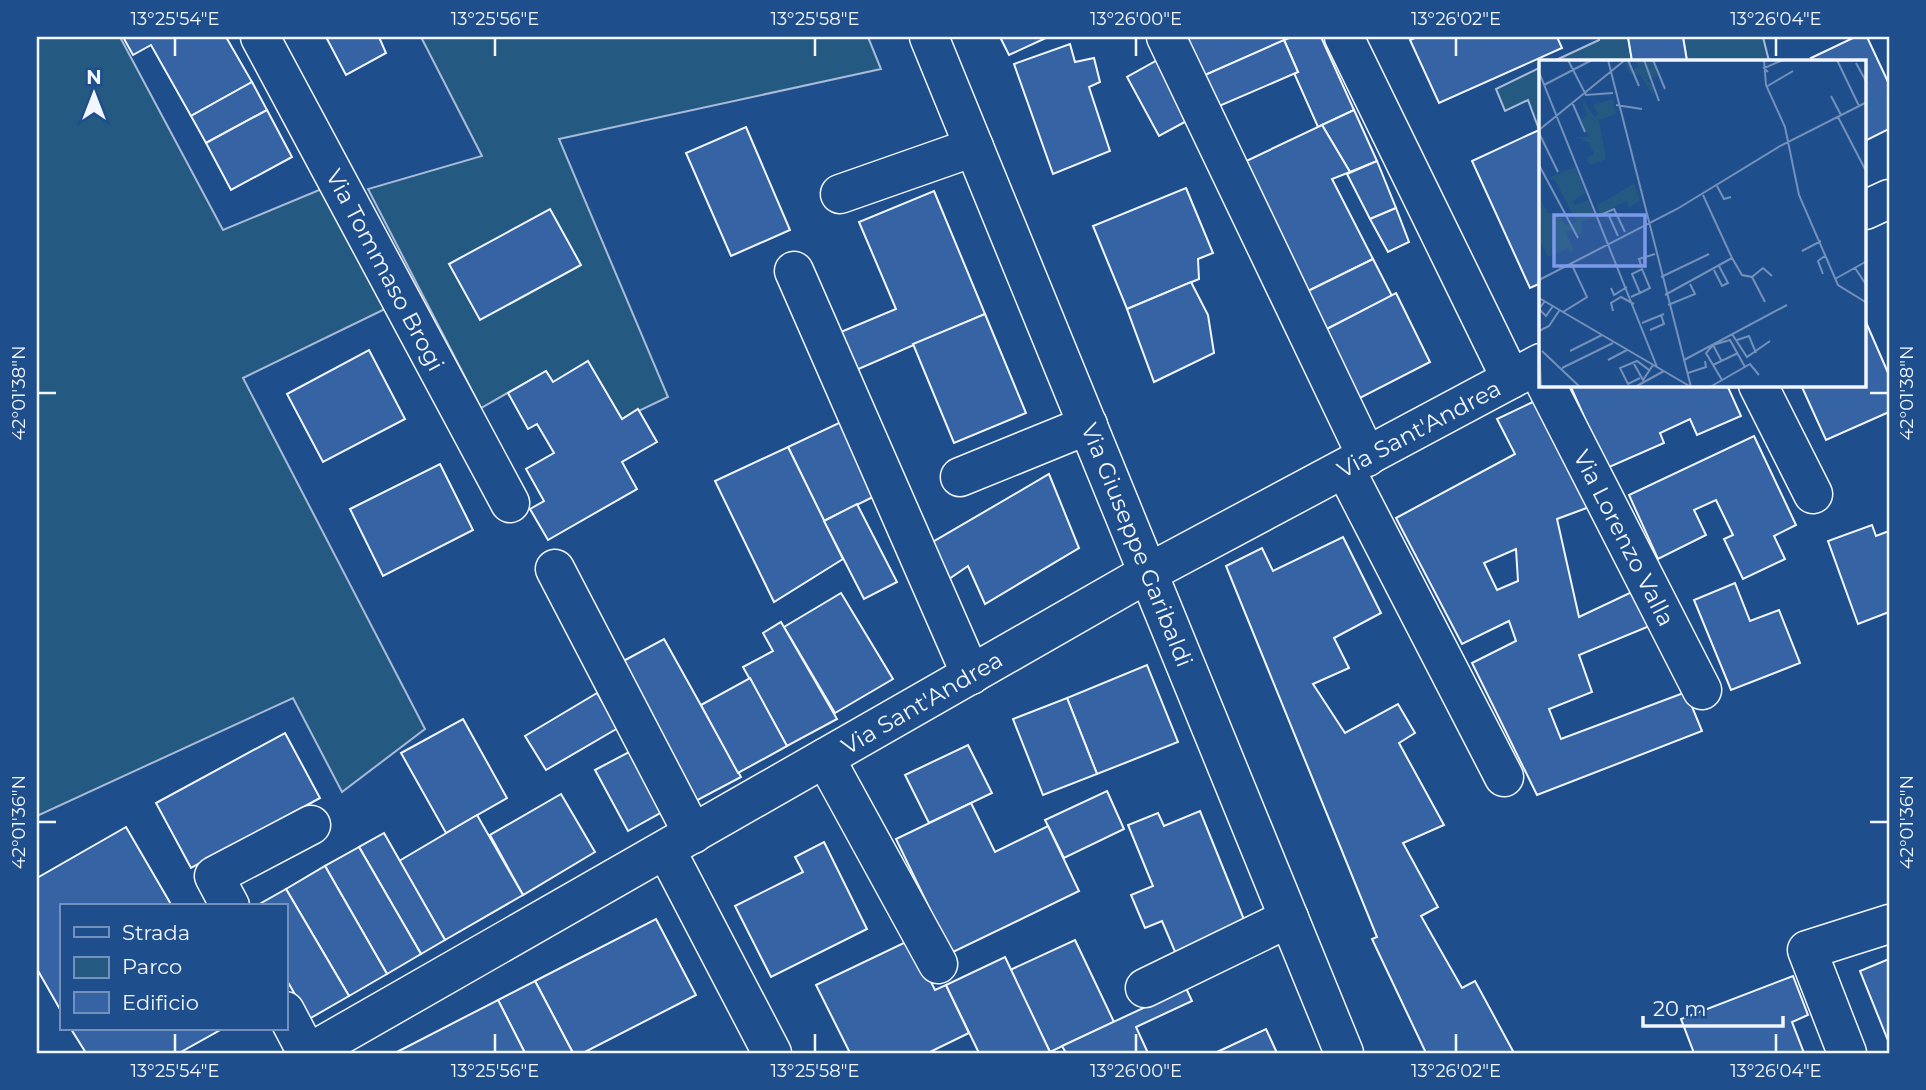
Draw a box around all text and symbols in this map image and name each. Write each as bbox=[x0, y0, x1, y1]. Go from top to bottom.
text: 13°25'54"E bbox=[131, 8, 219, 30]
text: 13°25'56"E bbox=[451, 8, 539, 30]
text: 13°25'58"E bbox=[770, 8, 860, 30]
text: 13°26'00"E bbox=[1090, 8, 1182, 30]
text: 13°26'02"E bbox=[1411, 8, 1501, 30]
text: 13°26'04"E bbox=[1730, 8, 1822, 30]
north arrow bbox=[60, 60, 130, 130]
inset map bbox=[1539, 60, 1867, 387]
text: N bbox=[86, 66, 102, 89]
street label: Via Tommaso Brogi bbox=[320, 164, 450, 376]
text: 42°01'38"N bbox=[8, 345, 30, 441]
text: 42°01'38"N bbox=[1896, 345, 1918, 441]
street label: Via Sant'Andrea bbox=[1332, 374, 1506, 484]
street label: Via Giuseppe Garibaldi bbox=[1075, 419, 1199, 671]
street label: Via Lorenzo Valla bbox=[1568, 445, 1680, 631]
street label: Via Sant'Andrea bbox=[836, 646, 1008, 760]
text: 42°01'36"N bbox=[8, 775, 30, 869]
text: 42°01'36"N bbox=[1896, 775, 1918, 869]
legend bbox=[60, 904, 287, 1030]
text: Strada bbox=[122, 920, 190, 945]
text: Parco bbox=[122, 954, 182, 979]
scale bar bbox=[1643, 985, 1783, 1029]
text: Edificio bbox=[122, 990, 199, 1015]
text: 20 m bbox=[1653, 996, 1707, 1021]
text: 13°25'54"E bbox=[131, 1060, 219, 1082]
text: 13°25'56"E bbox=[451, 1060, 539, 1082]
text: 13°25'58"E bbox=[770, 1060, 860, 1082]
text: 13°26'00"E bbox=[1090, 1060, 1182, 1082]
text: 13°26'02"E bbox=[1411, 1060, 1501, 1082]
text: 13°26'04"E bbox=[1730, 1060, 1822, 1082]

